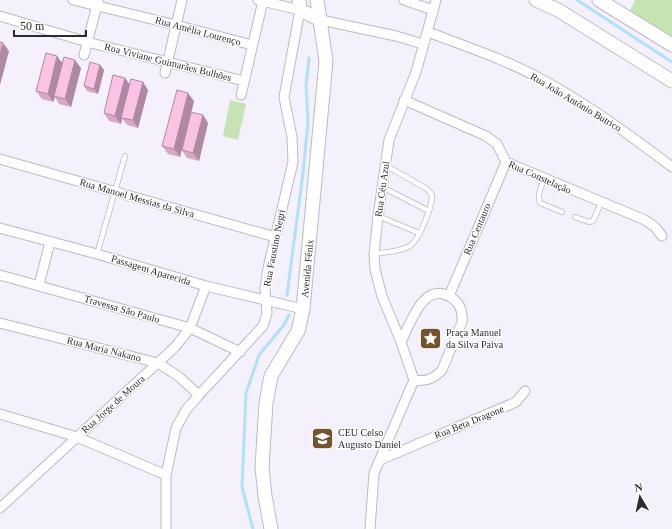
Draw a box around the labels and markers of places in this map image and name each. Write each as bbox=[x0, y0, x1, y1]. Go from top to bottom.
place icon: Praça Manuel da Silva Paiva bbox=[417, 325, 443, 351]
place label: Praça Manuel da Silva Paiva bbox=[446, 327, 504, 350]
school or university icon: CEU Celso Augusto Daniel bbox=[310, 425, 336, 451]
place label: CEU Celso Augusto Daniel bbox=[338, 427, 401, 450]

